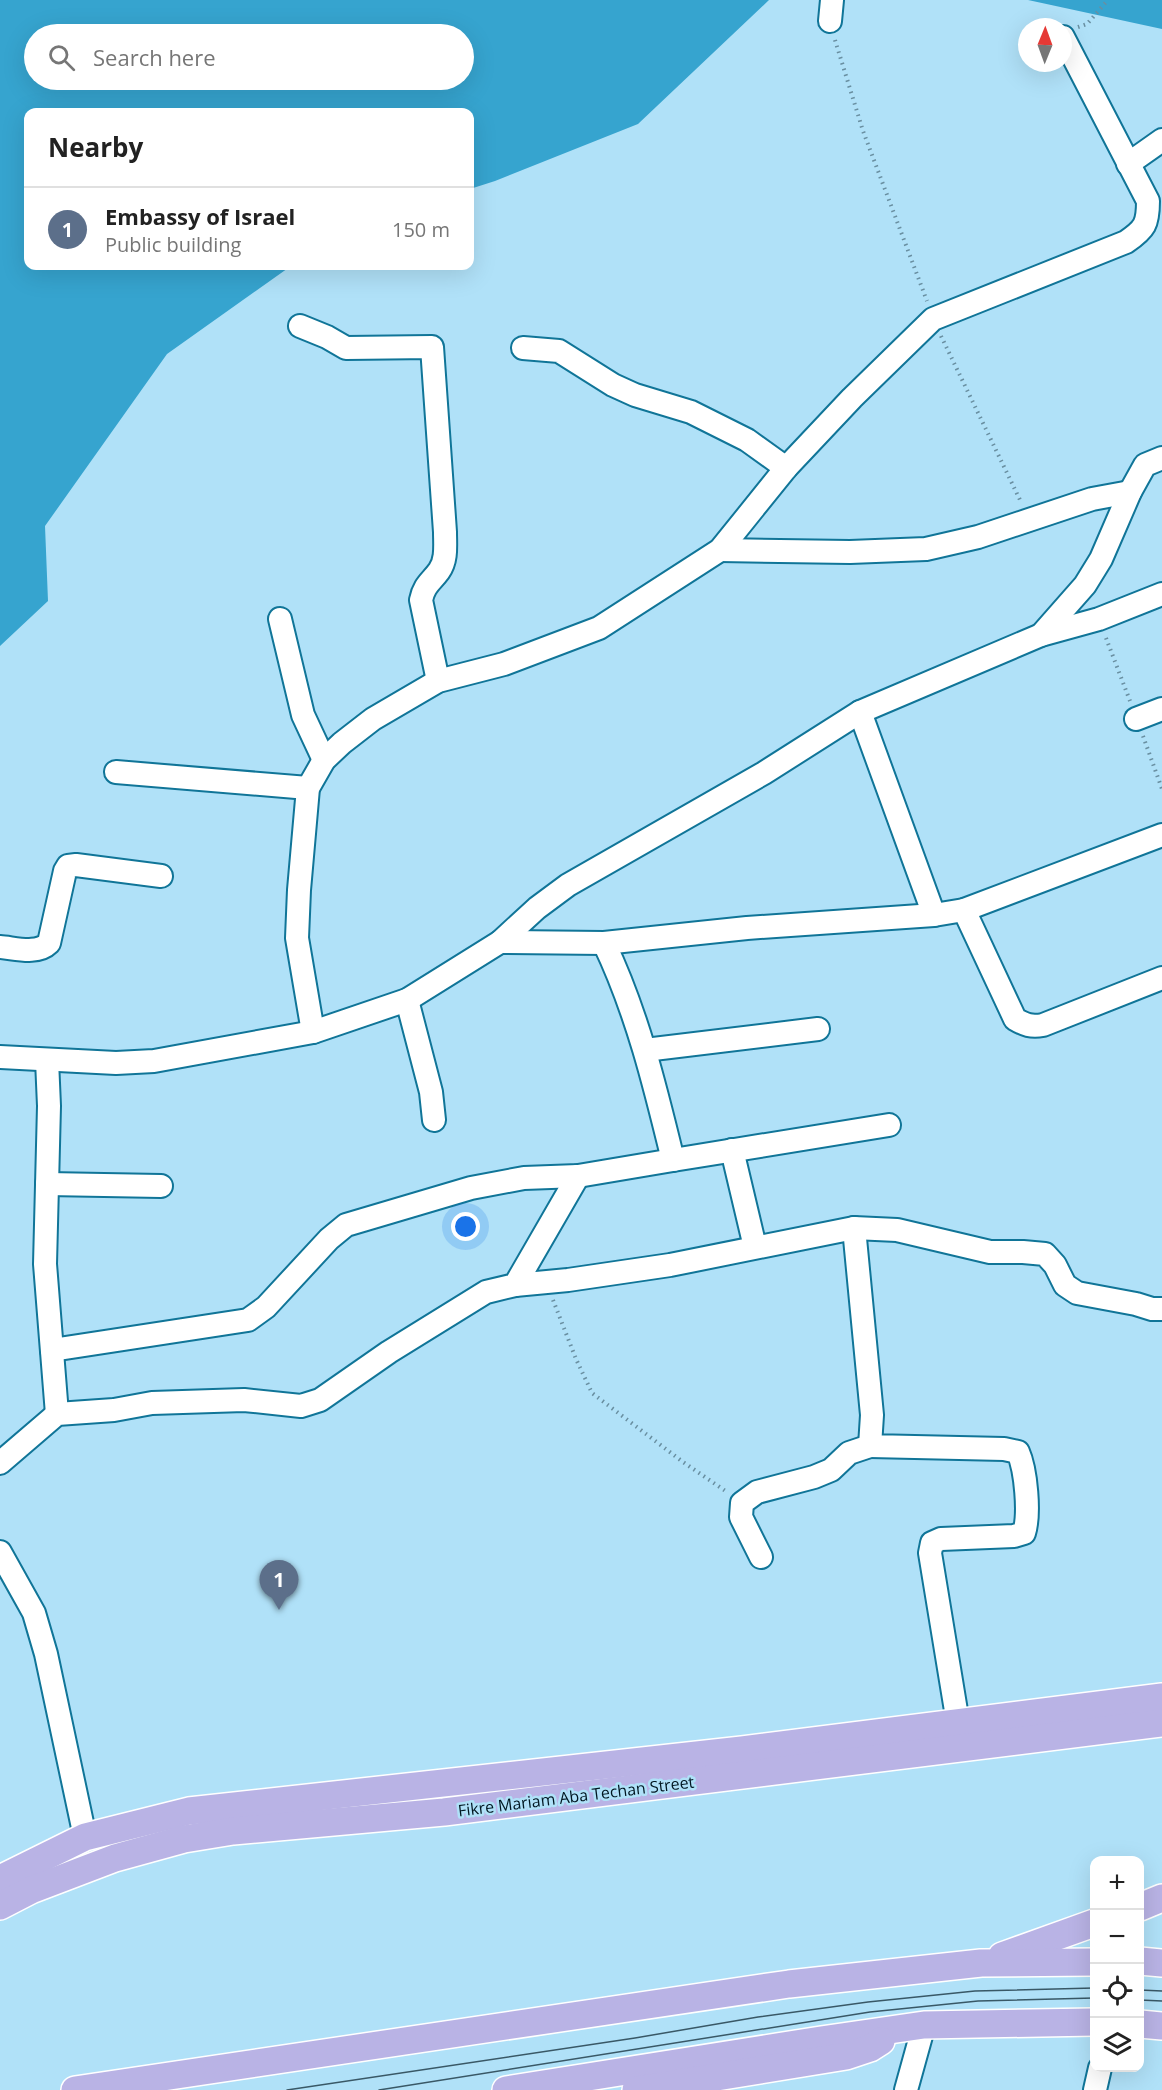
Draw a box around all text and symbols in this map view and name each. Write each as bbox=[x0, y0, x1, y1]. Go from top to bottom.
north arrow bbox=[1018, 18, 1072, 72]
search box bbox=[24, 24, 474, 90]
icon: search bbox=[45, 41, 78, 74]
text: Search here bbox=[93, 42, 216, 72]
text: Nearby bbox=[48, 129, 143, 165]
text: Embassy of Israel bbox=[105, 201, 295, 231]
text: 1 bbox=[62, 216, 73, 243]
text: 150 m bbox=[392, 216, 450, 243]
text: Public building bbox=[105, 231, 241, 258]
your location bbox=[451, 1212, 480, 1241]
pin: 1 bbox=[260, 1560, 298, 1610]
street label: Fikre Mariam Aba Techan Street bbox=[457, 1771, 696, 1821]
map controls bbox=[1090, 1856, 1144, 2072]
button: + bbox=[1090, 1856, 1144, 1910]
button: − bbox=[1090, 1910, 1144, 1964]
button: locate bbox=[1090, 1964, 1144, 2018]
button: layers bbox=[1090, 2018, 1144, 2072]

